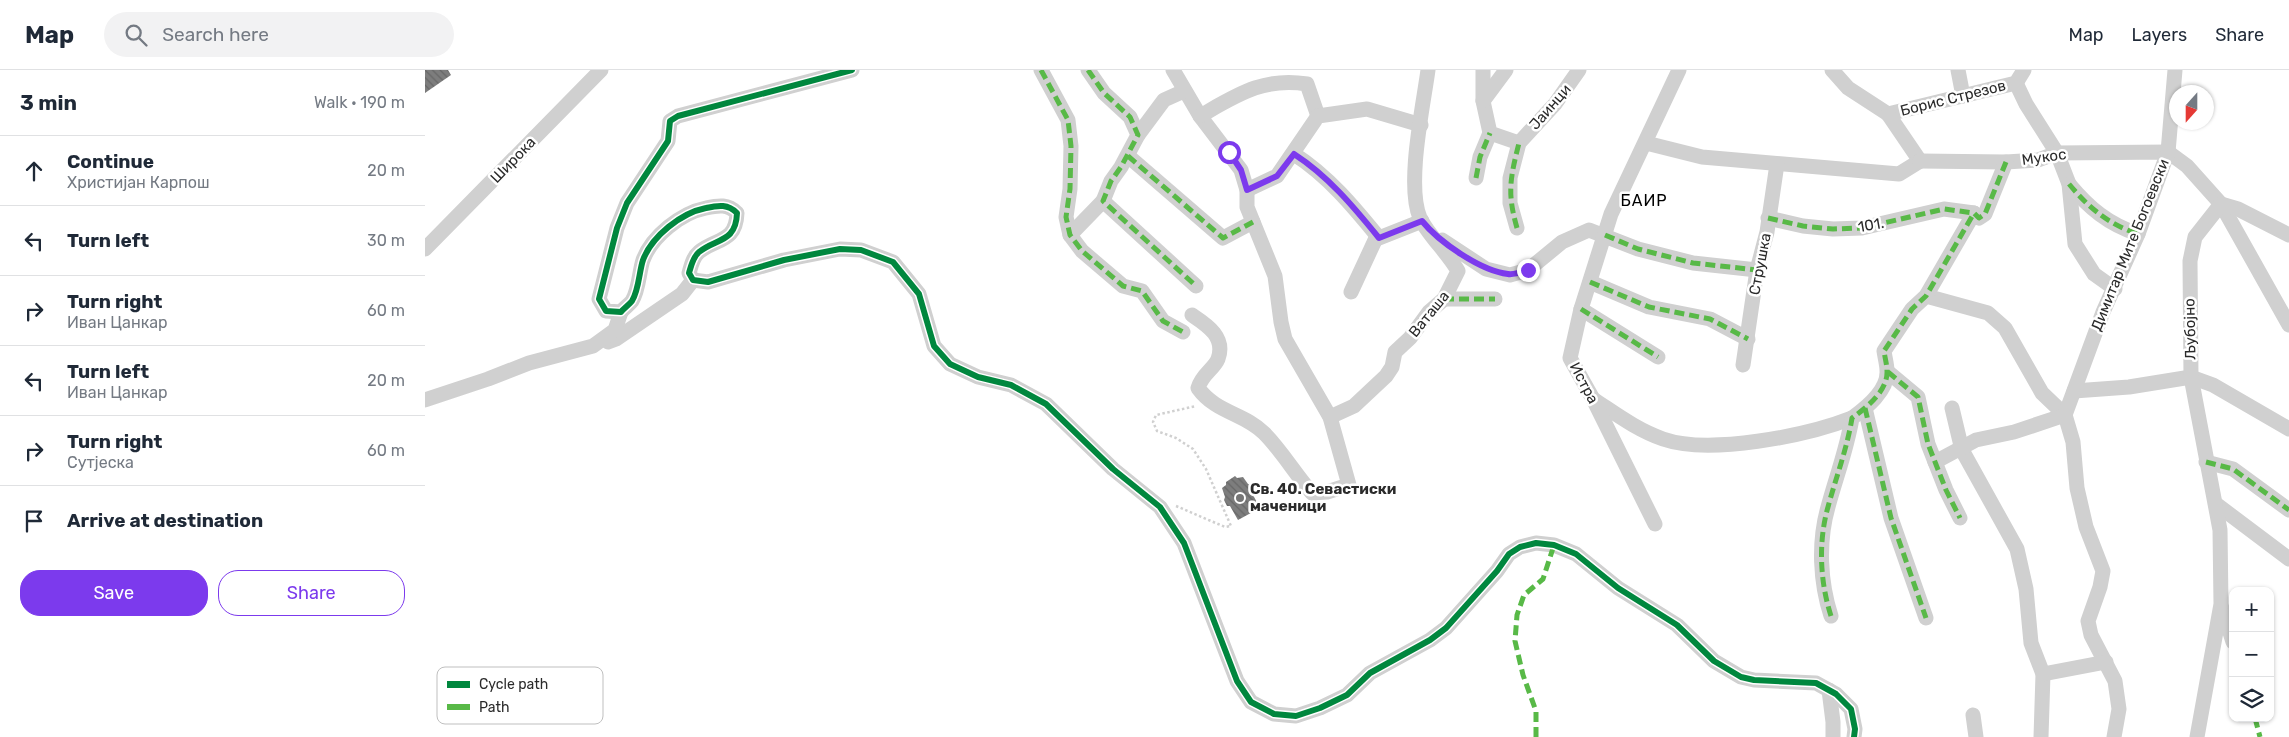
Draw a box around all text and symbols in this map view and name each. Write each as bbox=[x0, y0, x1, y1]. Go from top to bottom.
search box bbox=[104, 12, 454, 57]
text: Map bbox=[25, 21, 74, 49]
icon: search bbox=[122, 21, 150, 49]
text: Search here bbox=[162, 23, 269, 46]
text: Map bbox=[2069, 24, 2104, 46]
text: Layers bbox=[2132, 24, 2187, 46]
text: Share bbox=[2215, 24, 2264, 46]
street label: Борис Стрезов bbox=[1898, 76, 2008, 120]
street label: Јаинци bbox=[1525, 81, 1575, 133]
north arrow bbox=[2169, 85, 2214, 130]
text: 3 min bbox=[20, 90, 77, 115]
text: Walk · 190 m bbox=[314, 93, 405, 112]
street label: Широка bbox=[487, 133, 539, 187]
route start bbox=[1218, 141, 1241, 164]
street label: Мукос bbox=[2021, 145, 2067, 169]
text: Continue bbox=[67, 150, 154, 173]
street label: Димитар Мите Богоевски bbox=[2087, 156, 2173, 334]
icon: ahead bbox=[20, 157, 48, 185]
text: 20 m bbox=[367, 161, 405, 180]
text: Христијан Карпош bbox=[67, 173, 210, 192]
district label: БАИР bbox=[1620, 191, 1668, 210]
street label: 101. bbox=[1857, 214, 1885, 236]
icon: left bbox=[20, 227, 48, 255]
text: Turn left bbox=[67, 229, 149, 252]
text: 30 m bbox=[367, 231, 405, 250]
street label: Струшка bbox=[1745, 232, 1775, 296]
route end bbox=[1517, 259, 1540, 282]
street label: Ваташа bbox=[1405, 287, 1453, 341]
text: Turn right bbox=[67, 290, 162, 313]
icon: right bbox=[20, 297, 48, 325]
street label: Љубојно bbox=[2180, 298, 2200, 360]
text: 60 m bbox=[367, 301, 405, 320]
text: Иван Цанкар bbox=[67, 313, 168, 332]
street label: Истра bbox=[1566, 359, 1602, 407]
text: Turn left bbox=[67, 360, 149, 383]
icon: left bbox=[20, 367, 48, 395]
text: 20 m bbox=[367, 371, 405, 390]
text: Иван Цанкар bbox=[67, 383, 168, 402]
text: Turn right bbox=[67, 430, 162, 453]
icon: right bbox=[20, 437, 48, 465]
text: 60 m bbox=[367, 441, 405, 460]
text: Сутјеска bbox=[67, 453, 134, 472]
place label: Св. 40. Севастиски маченици bbox=[1250, 480, 1396, 515]
marker: Св. 40. Севастиски маченици bbox=[1234, 492, 1246, 504]
icon: arrive bbox=[20, 507, 48, 535]
text: Arrive at destination bbox=[67, 509, 263, 532]
button: Save bbox=[20, 570, 208, 616]
button: Share bbox=[218, 570, 405, 616]
map controls bbox=[2229, 587, 2274, 722]
button: + bbox=[2229, 587, 2274, 632]
button: − bbox=[2229, 632, 2274, 677]
legend bbox=[437, 667, 603, 724]
text: Cycle path bbox=[479, 676, 548, 693]
button: layers bbox=[2229, 677, 2274, 722]
text: Path bbox=[479, 699, 510, 716]

